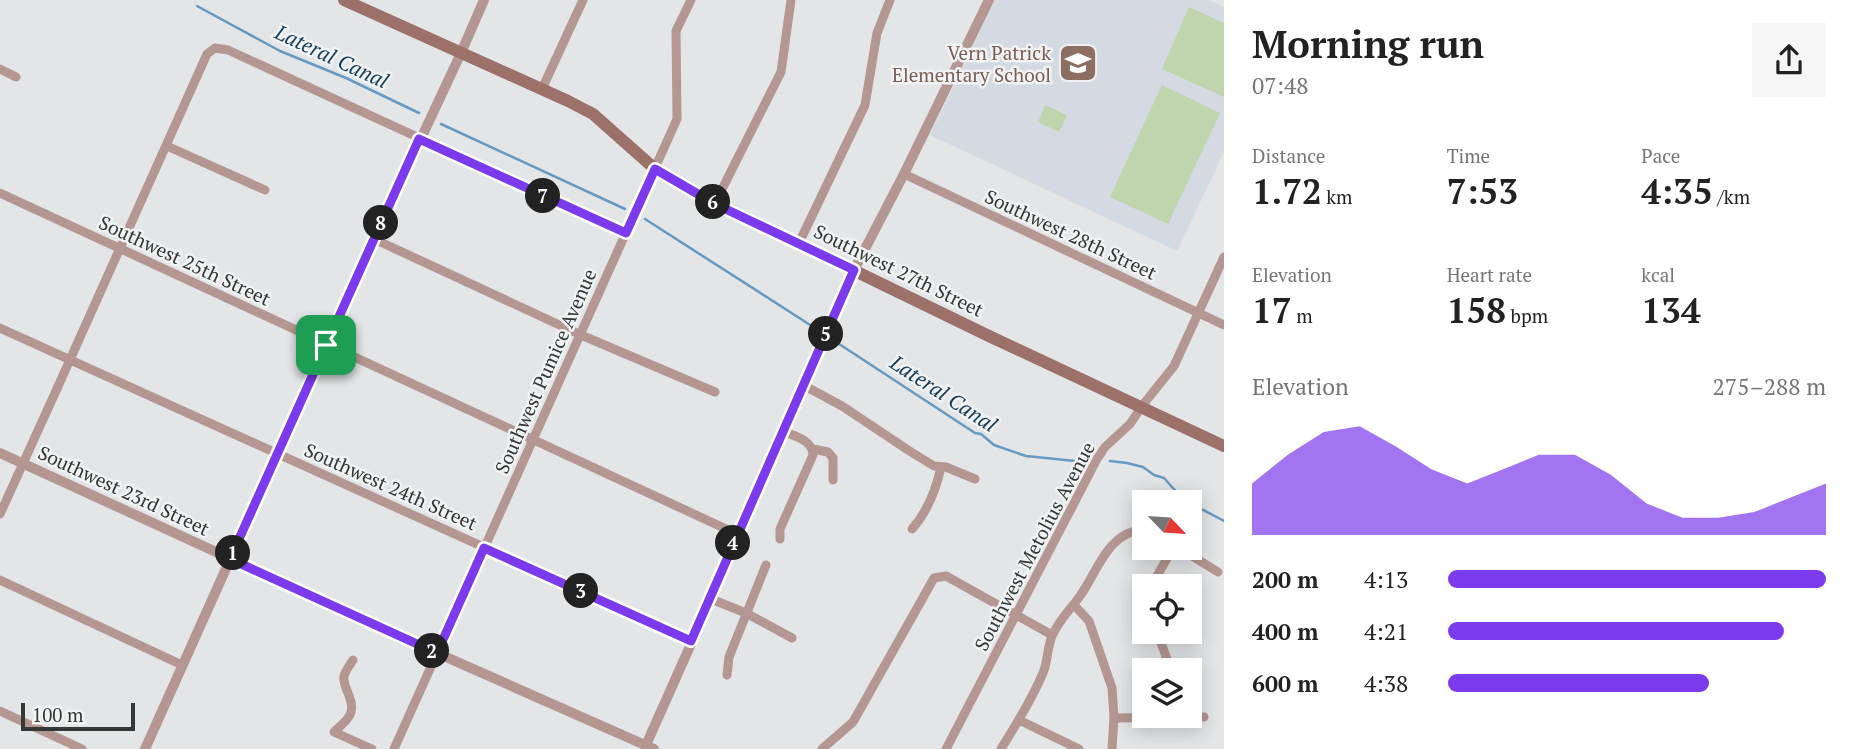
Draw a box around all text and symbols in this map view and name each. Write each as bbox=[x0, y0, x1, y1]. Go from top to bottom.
water label: Lateral Canal bbox=[270, 17, 393, 95]
text: Morning run bbox=[1252, 19, 1484, 69]
button: share bbox=[1752, 23, 1826, 97]
place label: Vern Patrick Elementary School bbox=[892, 40, 1051, 87]
school or university icon: Vern Patrick Elementary School bbox=[1057, 42, 1099, 84]
text: 07:48 bbox=[1252, 70, 1309, 101]
text: Distance bbox=[1252, 143, 1325, 168]
text: Time bbox=[1447, 143, 1490, 168]
text: Pace bbox=[1641, 143, 1680, 168]
text: 1.72 bbox=[1252, 168, 1322, 214]
text: 7:53 bbox=[1447, 168, 1518, 214]
text: 4:35 bbox=[1641, 168, 1713, 214]
pin: 7 bbox=[526, 178, 560, 214]
text: 7 bbox=[537, 183, 548, 208]
street label: Southwest 28th Street bbox=[981, 183, 1161, 285]
pin: 6 bbox=[696, 184, 730, 220]
text: km bbox=[1322, 184, 1353, 209]
text: /km bbox=[1713, 184, 1750, 209]
text: 6 bbox=[707, 189, 718, 214]
pin: 8 bbox=[364, 206, 398, 241]
street label: Southwest 25th Street bbox=[95, 209, 275, 311]
text: 8 bbox=[375, 210, 386, 235]
street label: Southwest 27th Street bbox=[810, 218, 988, 322]
text: Elevation bbox=[1252, 262, 1332, 287]
text: Heart rate bbox=[1447, 262, 1532, 287]
text: kcal bbox=[1641, 262, 1675, 287]
street label: Southwest Pumice Avenue bbox=[488, 265, 602, 477]
text: 17 bbox=[1252, 287, 1292, 333]
text: 158 bbox=[1447, 287, 1506, 333]
text: 134 bbox=[1641, 287, 1701, 333]
text: m bbox=[1292, 303, 1313, 328]
text: bpm bbox=[1506, 303, 1548, 328]
pin bbox=[296, 315, 356, 375]
pin: 5 bbox=[808, 316, 844, 352]
text: 5 bbox=[820, 321, 831, 346]
icon: arrive bbox=[307, 326, 345, 364]
water label: Lateral Canal bbox=[884, 347, 1003, 438]
text: Elevation bbox=[1252, 371, 1349, 402]
text: 275–288 m bbox=[1713, 371, 1826, 402]
street label: Southwest 24th Street bbox=[301, 437, 481, 535]
street label: Southwest Metolius Avenue bbox=[968, 437, 1100, 655]
street label: Southwest 23rd Street bbox=[34, 439, 214, 541]
north arrow bbox=[1132, 490, 1202, 560]
map controls bbox=[1132, 490, 1202, 728]
pin: 4 bbox=[716, 526, 750, 560]
text: 4 bbox=[727, 530, 738, 555]
pin: 1 bbox=[216, 536, 250, 570]
text: 1 bbox=[227, 540, 238, 565]
text: 200 m bbox=[1252, 564, 1318, 595]
text: 4:13 bbox=[1364, 564, 1408, 595]
pin: 3 bbox=[564, 574, 598, 608]
button: locate bbox=[1132, 574, 1202, 644]
text: 3 bbox=[575, 578, 586, 603]
text: 400 m bbox=[1252, 616, 1318, 647]
text: 4:21 bbox=[1364, 616, 1408, 647]
pin: 2 bbox=[414, 634, 450, 668]
text: 2 bbox=[426, 638, 437, 663]
button: layers bbox=[1132, 658, 1202, 728]
text: 600 m bbox=[1252, 668, 1318, 699]
text: 4:38 bbox=[1364, 668, 1408, 699]
scale bar bbox=[21, 700, 135, 732]
text: 100 m bbox=[32, 702, 83, 727]

